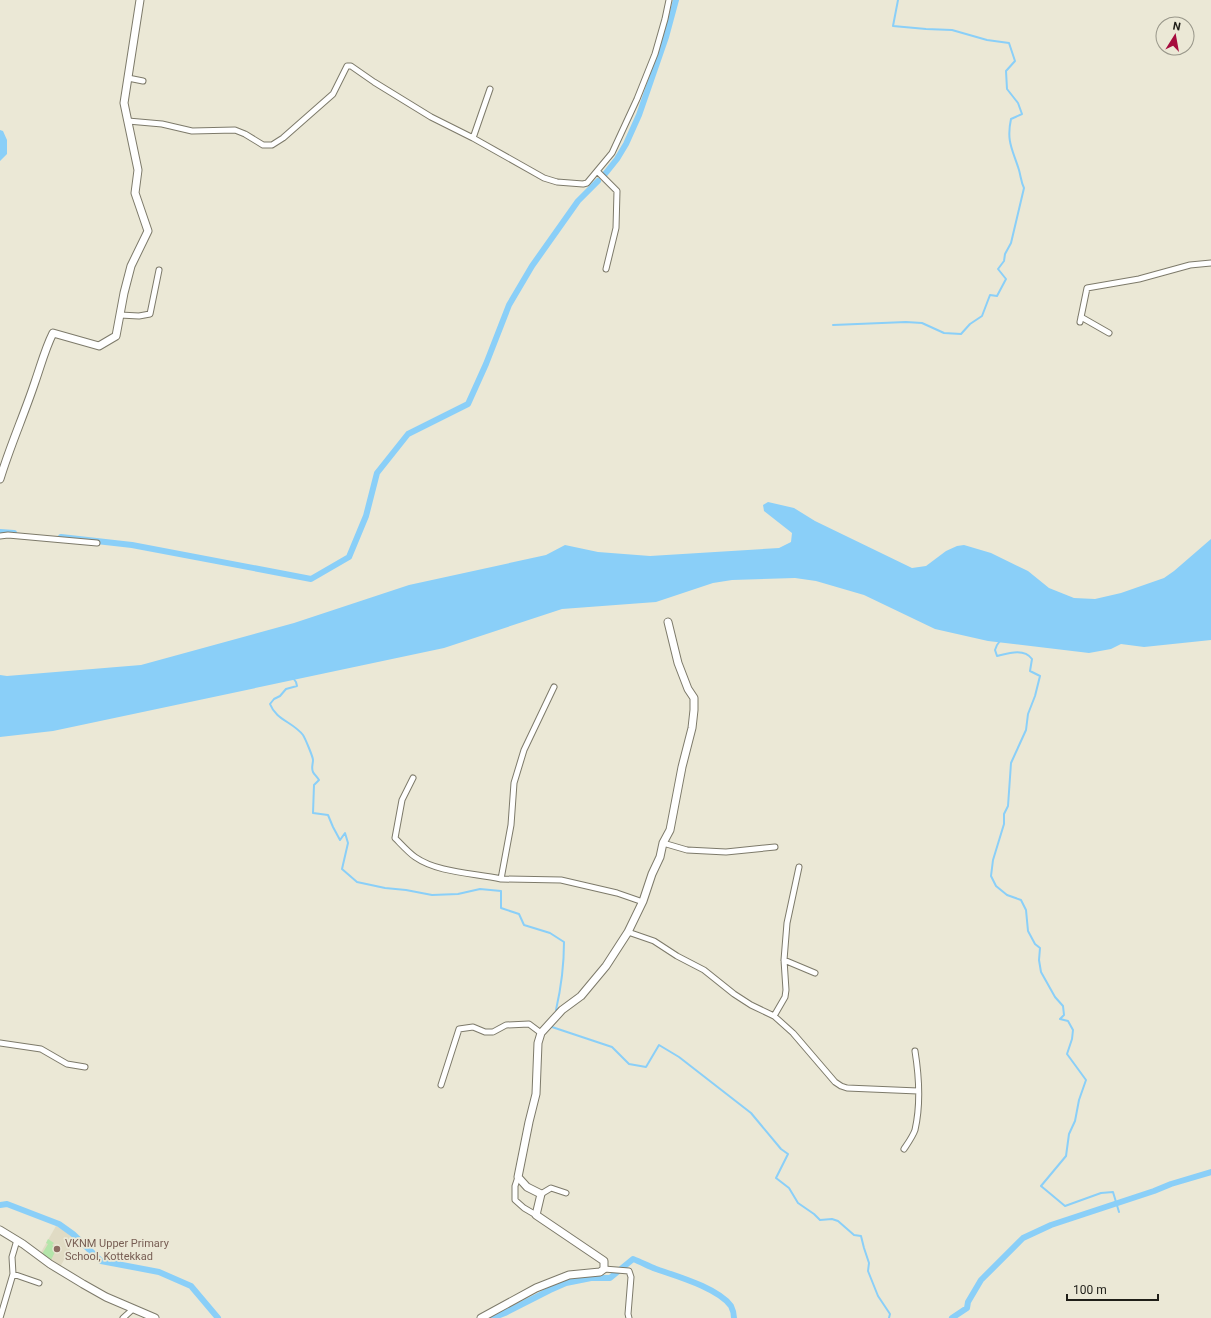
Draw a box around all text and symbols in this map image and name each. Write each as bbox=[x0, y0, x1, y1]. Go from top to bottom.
north arrow bbox=[1155, 16, 1195, 56]
text: N bbox=[1172, 20, 1182, 34]
place label: VKNM Upper Primary School, Kottekkad bbox=[65, 1237, 170, 1263]
marker: VKNM Upper Primary School, Kottekkad bbox=[52, 1244, 62, 1254]
scale bar bbox=[1067, 1276, 1158, 1302]
text: 100 m bbox=[1073, 1283, 1107, 1297]

